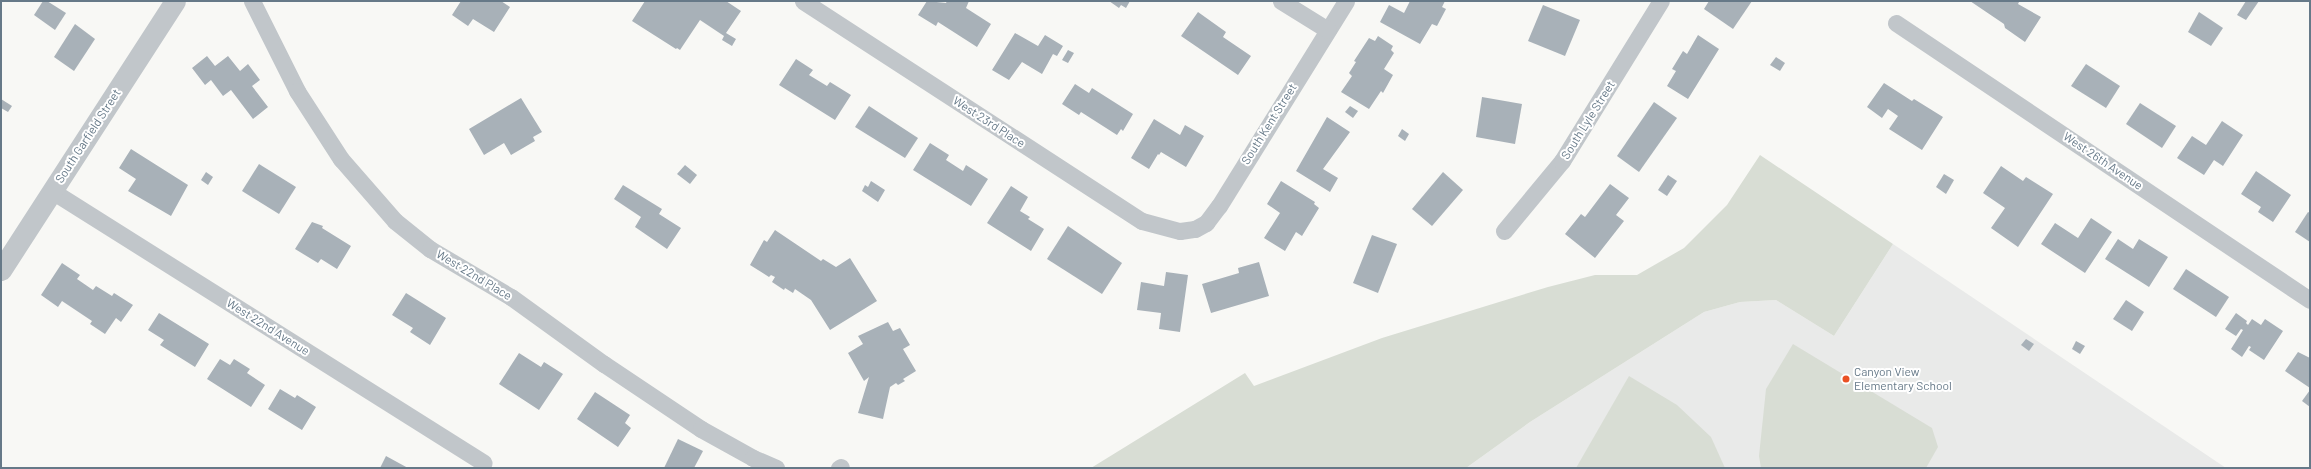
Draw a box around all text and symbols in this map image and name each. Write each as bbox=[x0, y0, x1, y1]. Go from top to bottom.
street label: South Lyle Street bbox=[1558, 78, 1618, 162]
street label: South Kent Street bbox=[1238, 81, 1300, 167]
street label: South Garfield Street bbox=[52, 86, 124, 186]
street label: West 23rd Place bbox=[950, 93, 1028, 151]
street label: West 26th Avenue bbox=[2061, 129, 2145, 193]
street label: West 22nd Place bbox=[434, 247, 514, 303]
street label: West 22nd Avenue bbox=[224, 296, 312, 358]
place label: Canyon View Elementary School bbox=[1854, 365, 1952, 393]
marker: Canyon View Elementary School bbox=[1841, 374, 1851, 384]

